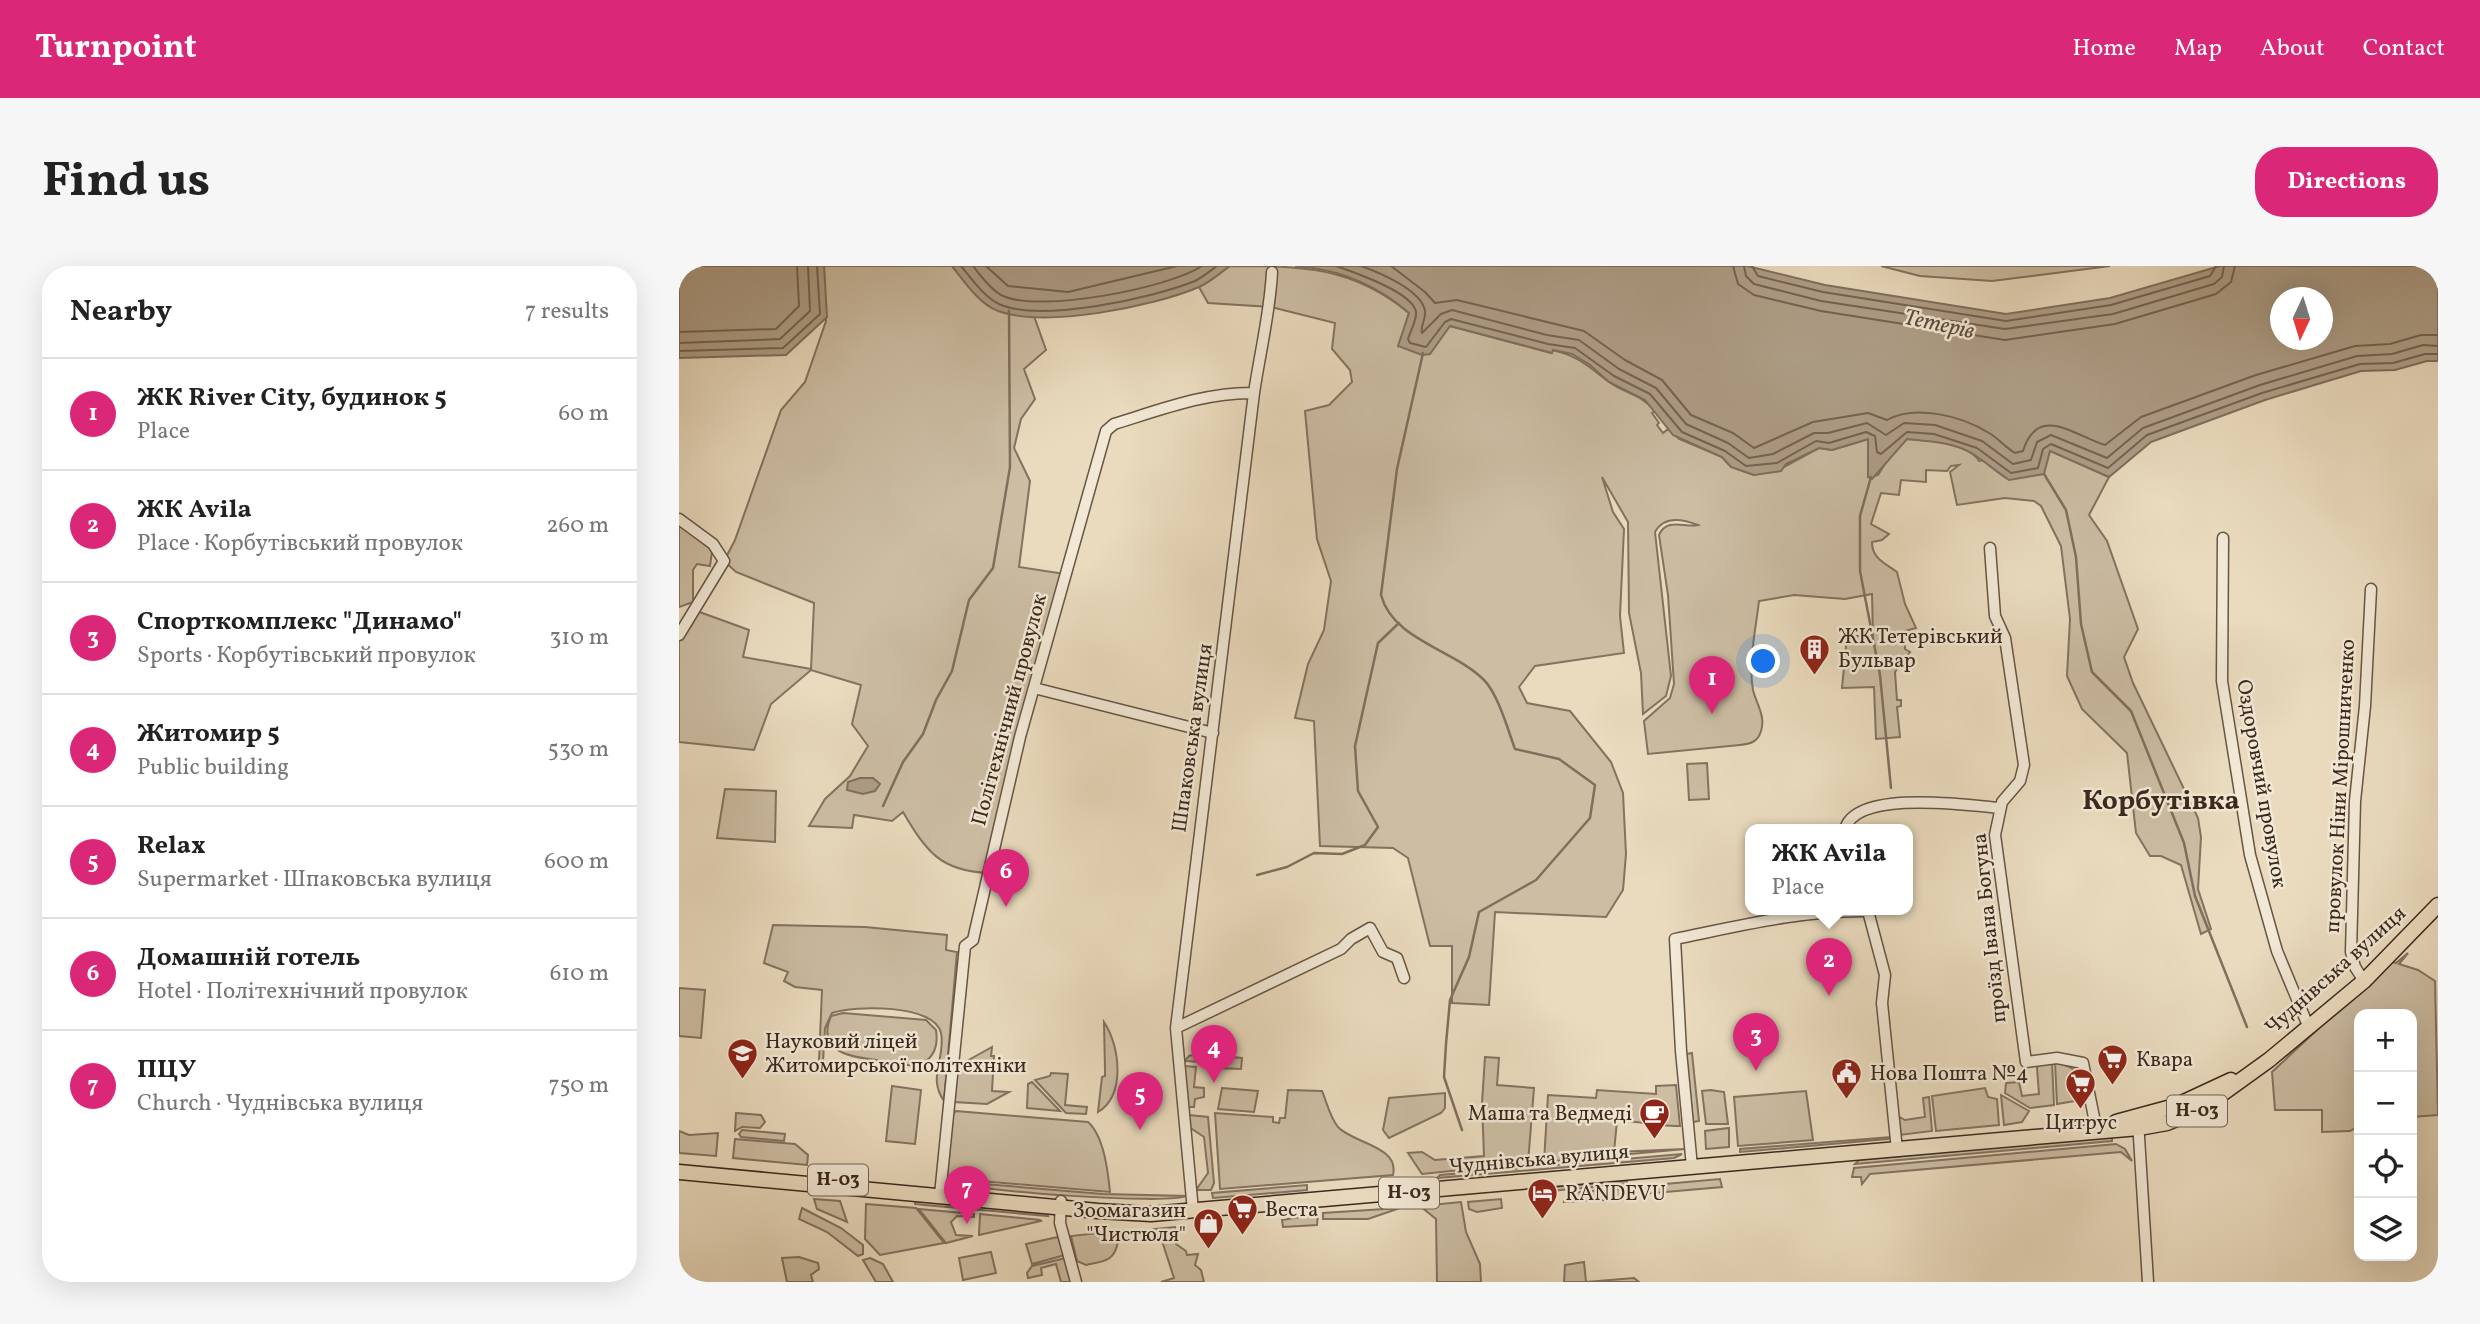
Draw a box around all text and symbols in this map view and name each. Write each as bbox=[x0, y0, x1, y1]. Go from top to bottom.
text: Turnpoint bbox=[35, 26, 197, 72]
text: Home bbox=[2072, 32, 2136, 66]
text: Map bbox=[2174, 32, 2222, 66]
text: About bbox=[2260, 32, 2325, 66]
text: Contact bbox=[2363, 32, 2445, 66]
button: Directions bbox=[2255, 147, 2438, 217]
text: Find us bbox=[42, 148, 210, 217]
north arrow bbox=[2270, 287, 2333, 350]
text: Nearby bbox=[70, 291, 172, 333]
text: 7 results bbox=[525, 296, 609, 328]
water label: Тетерів bbox=[1901, 302, 1977, 348]
text: ЖК River City, будинок 5 bbox=[137, 380, 447, 416]
text: 1 bbox=[88, 398, 98, 430]
text: 60 m bbox=[559, 398, 609, 430]
text: Place bbox=[137, 416, 190, 448]
text: ЖК Avila bbox=[137, 492, 252, 528]
text: 2 bbox=[87, 510, 99, 542]
text: 260 m bbox=[546, 510, 609, 542]
text: Place · Корбутівський провулок bbox=[137, 528, 463, 560]
street label: Політехнічний провулок bbox=[965, 591, 1055, 829]
text: Спорткомплекс "Динамо" bbox=[137, 604, 462, 640]
text: 3 bbox=[87, 622, 99, 654]
text: 310 m bbox=[549, 622, 609, 654]
place label: ЖК Тетерівський Бульвар bbox=[1838, 623, 2003, 676]
building icon: ЖК Тетерівський Бульвар bbox=[1798, 632, 1832, 676]
street label: провулок Ніни Мірошниченко bbox=[2319, 638, 2363, 934]
text: Sports · Корбутівський провулок bbox=[137, 640, 476, 672]
street label: Шпаковська вулиця bbox=[1165, 641, 1221, 834]
your location bbox=[1746, 644, 1780, 678]
pin: 1 bbox=[1689, 656, 1735, 714]
street label: Оздоровчий провулок bbox=[2228, 677, 2294, 891]
text: Житомир 5 bbox=[137, 716, 280, 752]
text: 4 bbox=[86, 734, 100, 766]
text: 530 m bbox=[548, 734, 609, 766]
text: Public building bbox=[137, 752, 289, 784]
district label: Корбутівка bbox=[2082, 782, 2240, 821]
popup bbox=[1745, 824, 1913, 915]
text: Relax bbox=[137, 828, 206, 864]
street label: проїзд Івана Богуна bbox=[1966, 832, 2014, 1024]
text: ЖК Avila bbox=[1772, 836, 1886, 872]
text: 5 bbox=[87, 846, 99, 878]
text: 600 m bbox=[544, 846, 609, 878]
pin: 6 bbox=[983, 849, 1029, 907]
text: Supermarket · Шпаковська вулиця bbox=[137, 864, 492, 896]
text: Place bbox=[1772, 872, 1825, 904]
street label: Чуднівська вулиця bbox=[2259, 900, 2413, 1042]
pin: 2 bbox=[1806, 938, 1852, 996]
text: Домашній готель bbox=[137, 940, 360, 976]
text: 6 bbox=[87, 958, 99, 990]
text: 610 m bbox=[550, 958, 609, 990]
text: Hotel · Політехнічний провулок bbox=[137, 976, 468, 1008]
map controls bbox=[2354, 1009, 2417, 1261]
button: + bbox=[2354, 1009, 2417, 1072]
pin: 3 bbox=[1733, 1013, 1779, 1071]
pin: 4 bbox=[1191, 1025, 1237, 1083]
place label: Науковий ліцей Житомирської політехніки bbox=[765, 1028, 1027, 1081]
school or university icon: Науковий ліцей Житомирської політехніки bbox=[725, 1037, 759, 1081]
supermarket icon: Квара bbox=[2096, 1043, 2130, 1087]
place label: Квара bbox=[2136, 1046, 2193, 1075]
text: ПЦУ bbox=[137, 1052, 196, 1088]
public building icon: Нова Пошта №4 bbox=[1830, 1057, 1864, 1101]
place label: Нова Пошта №4 bbox=[1870, 1060, 2029, 1089]
supermarket icon: Цитрус bbox=[2064, 1066, 2098, 1110]
text: 7 bbox=[88, 1070, 99, 1102]
text: 750 m bbox=[548, 1070, 609, 1102]
pin: 5 bbox=[1117, 1072, 1163, 1130]
button: − bbox=[2354, 1072, 2417, 1135]
text: Church · Чуднівська вулиця bbox=[137, 1088, 423, 1120]
road number: Н-03 bbox=[2167, 1096, 2227, 1126]
cafe icon: Маша та Ведмеді bbox=[1638, 1097, 1672, 1141]
place label: Маша та Ведмеді bbox=[1468, 1100, 1632, 1129]
place label: Цитрус bbox=[2045, 1109, 2117, 1138]
button: locate bbox=[2354, 1135, 2417, 1198]
street label: Чуднівська вулиця bbox=[1448, 1138, 1630, 1182]
road number: Н-03 bbox=[808, 1164, 868, 1196]
pin: 7 bbox=[944, 1166, 990, 1224]
road number: Н-03 bbox=[1379, 1177, 1439, 1208]
hotel icon: RANDEVU bbox=[1525, 1177, 1559, 1221]
place label: RANDEVU bbox=[1565, 1180, 1666, 1209]
supermarket icon: Веста bbox=[1225, 1193, 1259, 1237]
place label: Веста bbox=[1265, 1196, 1319, 1225]
place label: Зоомагазин "Чистюля" bbox=[1073, 1197, 1186, 1250]
button: layers bbox=[2354, 1198, 2417, 1261]
shop icon: Зоомагазин "Чистюля" bbox=[1192, 1206, 1226, 1250]

